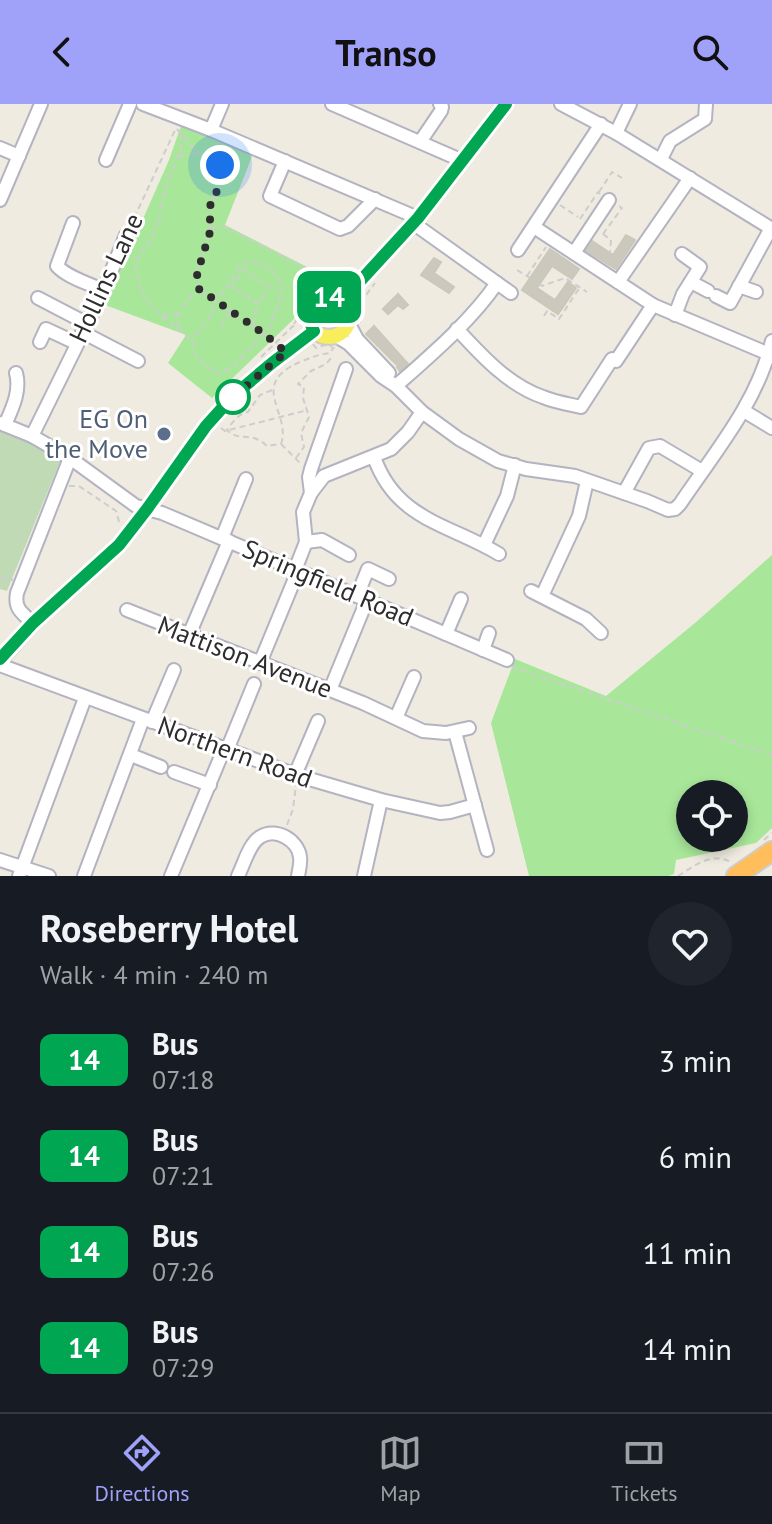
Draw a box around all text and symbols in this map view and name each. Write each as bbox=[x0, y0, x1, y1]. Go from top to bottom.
text: Transo bbox=[335, 29, 437, 76]
icon: back bbox=[40, 30, 84, 74]
icon: search bbox=[688, 30, 732, 74]
your location bbox=[200, 145, 240, 185]
street label: Hollins Lane bbox=[61, 208, 150, 348]
line badge: 14 bbox=[293, 271, 365, 323]
text: 14 bbox=[313, 278, 345, 315]
unlabelled marker bbox=[216, 380, 250, 414]
place label: EG On the Move bbox=[45, 402, 148, 465]
marker: EG On the Move bbox=[155, 425, 173, 443]
street label: Springfield Road bbox=[238, 532, 419, 633]
street label: Mattison Avenue bbox=[153, 608, 337, 705]
street label: Northern Road bbox=[153, 708, 317, 795]
map controls bbox=[676, 780, 748, 852]
button: locate bbox=[676, 780, 748, 852]
button: heart bbox=[648, 902, 732, 986]
text: Roseberry Hotel bbox=[40, 903, 298, 952]
text: Walk · 4 min · 240 m bbox=[40, 958, 268, 991]
text: Bus bbox=[152, 1024, 199, 1063]
text: 14 bbox=[68, 1041, 100, 1078]
text: 3 min bbox=[659, 1041, 732, 1080]
text: 07:18 bbox=[152, 1063, 214, 1096]
text: Bus bbox=[152, 1120, 199, 1159]
text: 14 bbox=[68, 1137, 100, 1174]
text: 6 min bbox=[659, 1137, 732, 1176]
text: 07:21 bbox=[152, 1159, 214, 1192]
text: Bus bbox=[152, 1216, 199, 1255]
text: 14 bbox=[68, 1233, 100, 1270]
text: 11 min bbox=[642, 1233, 732, 1272]
text: 07:26 bbox=[152, 1255, 214, 1288]
text: Bus bbox=[152, 1312, 199, 1351]
text: 14 bbox=[68, 1329, 100, 1366]
text: 14 min bbox=[642, 1329, 732, 1368]
text: 07:29 bbox=[152, 1351, 214, 1384]
tab: Directions bbox=[94, 1431, 190, 1507]
tab: Map bbox=[378, 1431, 422, 1507]
tab: Tickets bbox=[611, 1431, 678, 1507]

